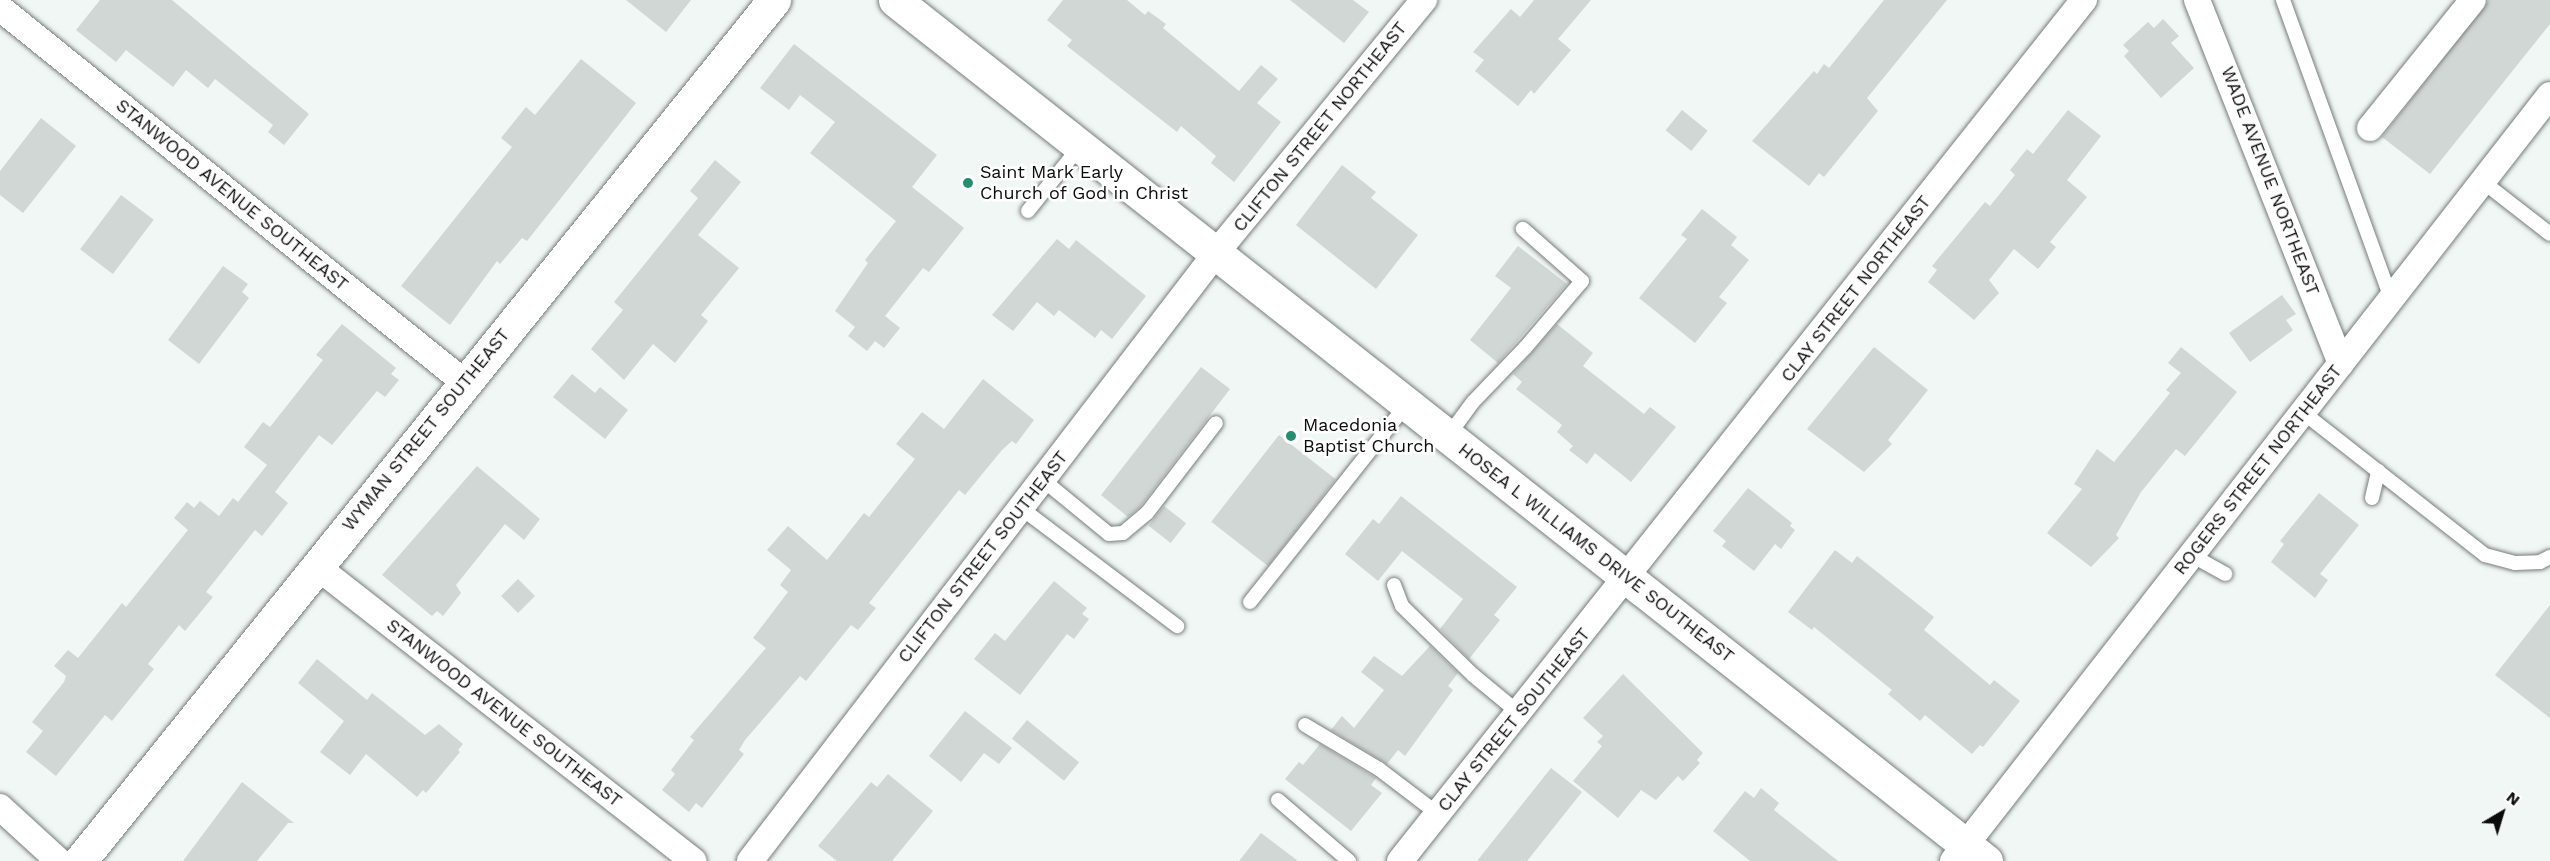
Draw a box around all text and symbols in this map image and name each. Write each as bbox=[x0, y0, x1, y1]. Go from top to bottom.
street label: CLIFTON STREET NORTHEAST bbox=[1229, 18, 1411, 236]
street label: WADE AVENUE NORTHEAST bbox=[2216, 63, 2324, 299]
street label: STANWOOD AVENUE SOUTHEAST bbox=[111, 94, 353, 296]
place label: Saint Mark Early Church of God in Christ bbox=[980, 162, 1189, 204]
marker: Saint Mark Early Church of God in Christ bbox=[961, 176, 975, 190]
street label: CLAY STREET NORTHEAST bbox=[1776, 191, 1936, 387]
street label: WYMAN STREET SOUTHEAST bbox=[338, 324, 514, 536]
street label: ROGERS STREET NORTHEAST bbox=[2169, 361, 2347, 579]
place label: Macedonia Baptist Church bbox=[1303, 415, 1434, 458]
marker: Macedonia Baptist Church bbox=[1284, 429, 1298, 443]
street label: HOSEA L WILLIAMS DRIVE SOUTHEAST bbox=[1453, 438, 1739, 668]
street label: CLIFTON STREET SOUTHEAST bbox=[893, 447, 1073, 667]
street label: STANWOOD AVENUE SOUTHEAST bbox=[382, 614, 626, 812]
street label: CLAY STREET SOUTHEAST bbox=[1433, 623, 1595, 817]
north arrow bbox=[2472, 783, 2532, 843]
text: N bbox=[2503, 787, 2524, 810]

